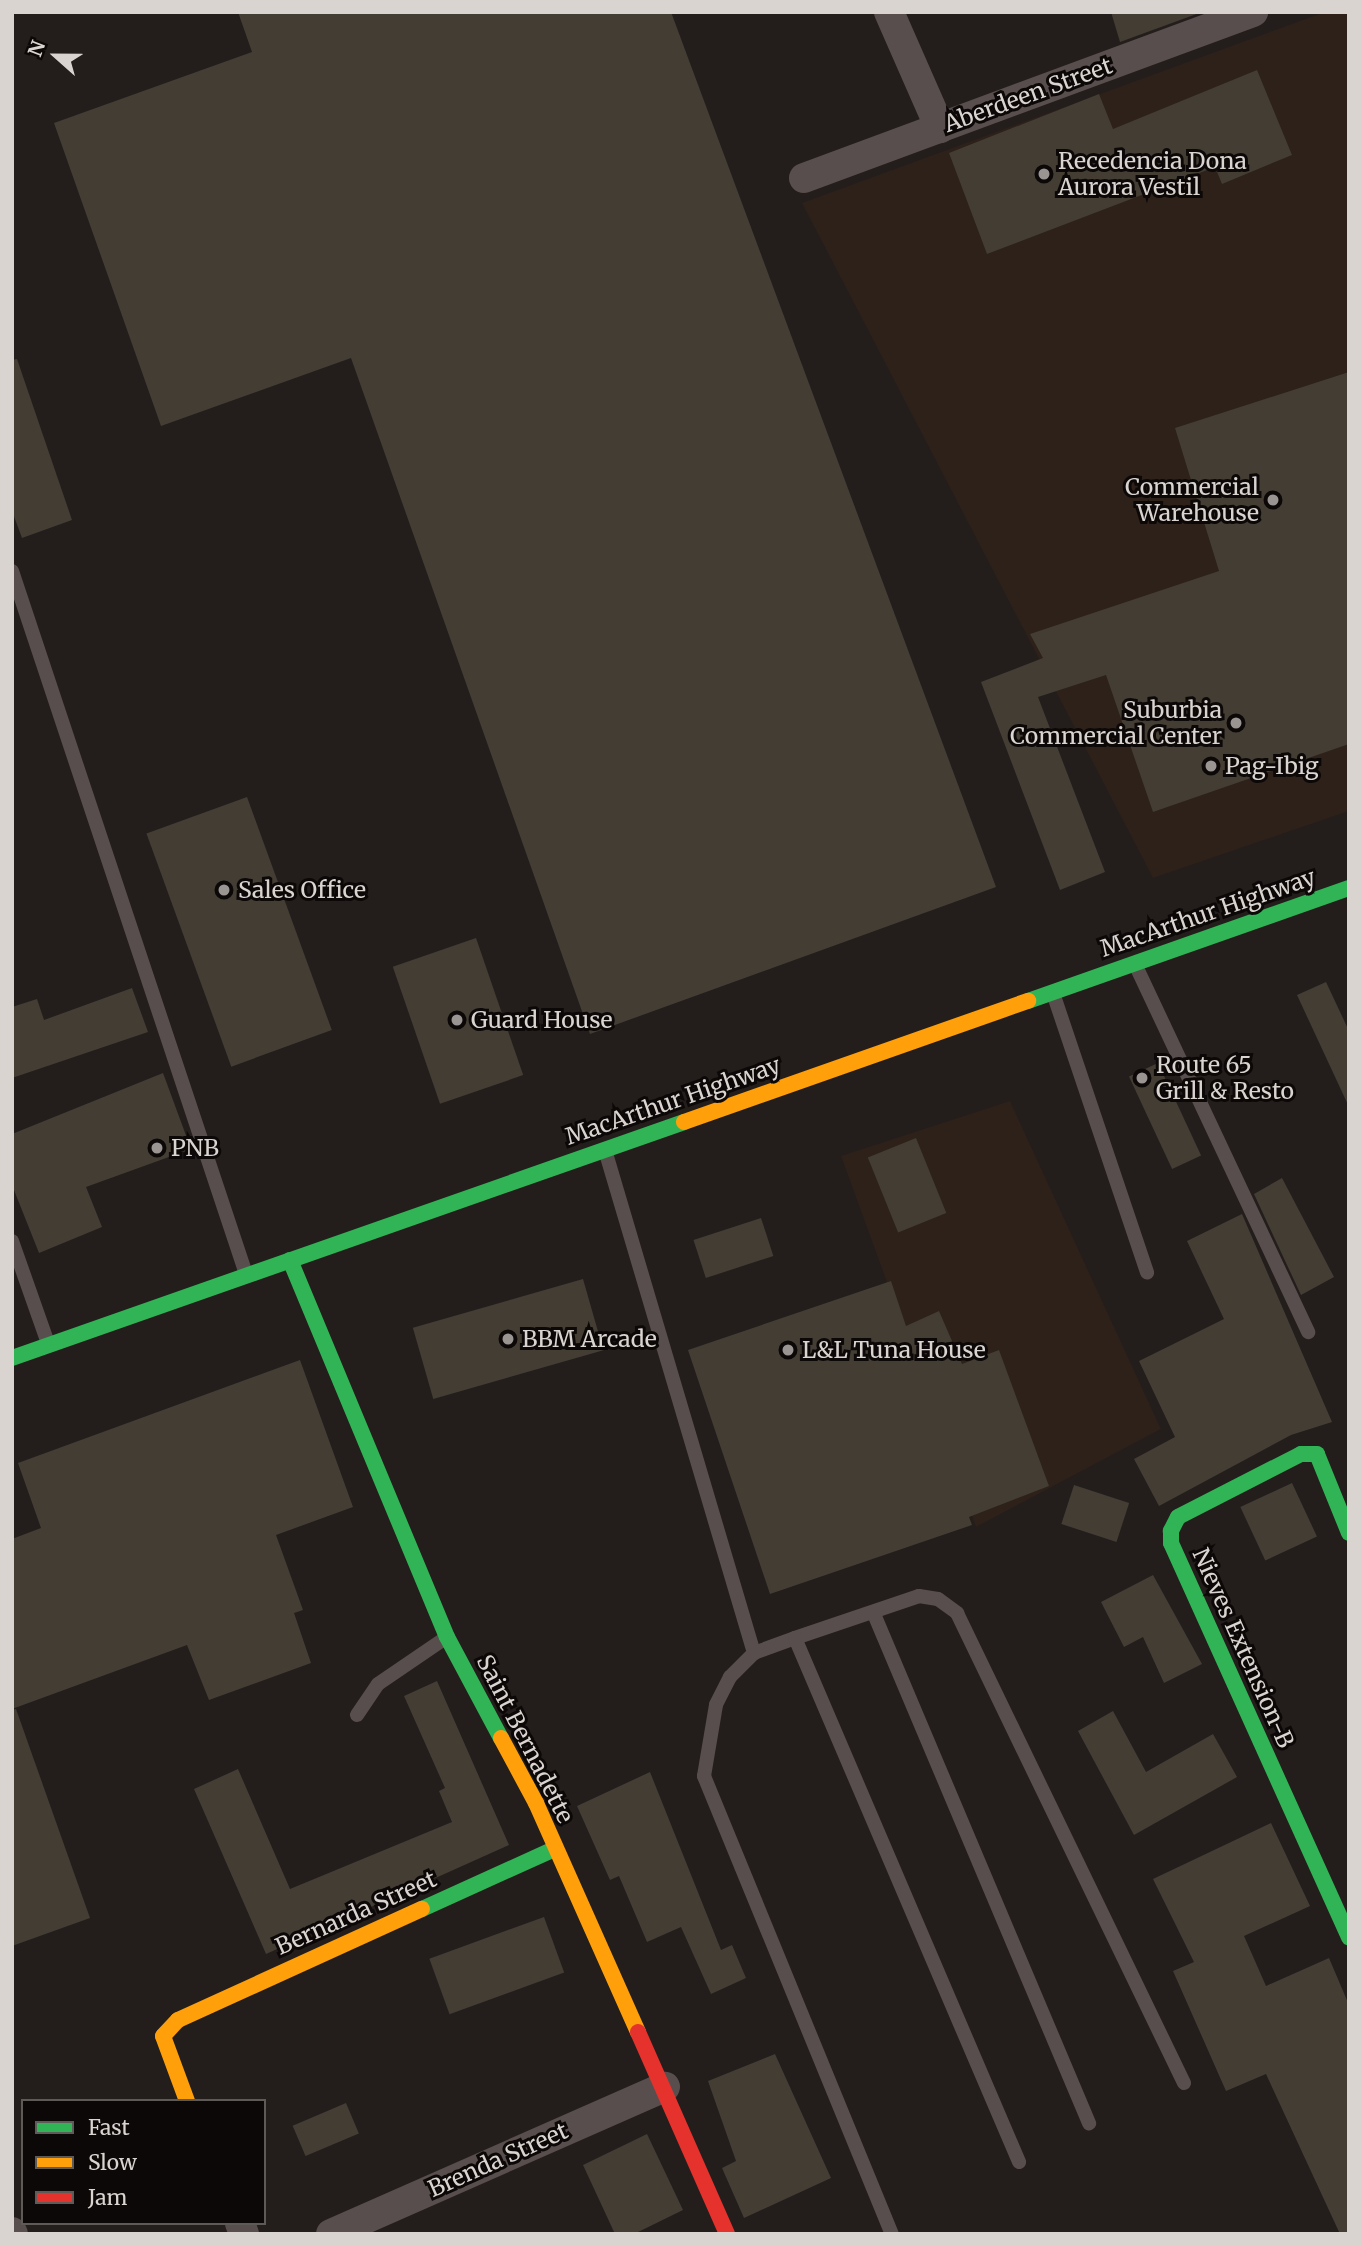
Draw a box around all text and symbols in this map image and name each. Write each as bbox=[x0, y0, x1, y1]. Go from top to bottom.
north arrow bbox=[21, 21, 91, 91]
text: N bbox=[22, 37, 50, 60]
street label: Aberdeen Street bbox=[940, 52, 1116, 138]
place label: Recedencia Dona Aurora Vestil bbox=[1058, 147, 1247, 201]
marker: Recedencia Dona Aurora Vestil bbox=[1036, 166, 1052, 182]
place label: Commercial Warehouse bbox=[1125, 473, 1259, 527]
marker: Commercial Warehouse bbox=[1265, 492, 1281, 508]
place label: Suburbia Commercial Center bbox=[1010, 696, 1222, 750]
marker: Suburbia Commercial Center bbox=[1228, 715, 1244, 731]
place label: Pag-Ibig bbox=[1225, 752, 1319, 780]
marker: Pag-Ibig bbox=[1203, 758, 1219, 774]
street label: MacArthur Highway bbox=[1097, 863, 1319, 963]
place label: Sales Office bbox=[238, 876, 366, 904]
marker: Sales Office bbox=[216, 882, 232, 898]
place label: Guard House bbox=[471, 1006, 613, 1034]
marker: Guard House bbox=[449, 1012, 465, 1028]
street label: MacArthur Highway bbox=[562, 1051, 784, 1151]
place label: Route 65 Grill & Resto bbox=[1156, 1051, 1294, 1105]
marker: Route 65 Grill & Resto bbox=[1134, 1070, 1150, 1086]
place label: PNB bbox=[171, 1134, 219, 1162]
marker: PNB bbox=[149, 1140, 165, 1156]
place label: BBM Arcade bbox=[522, 1325, 657, 1353]
marker: BBM Arcade bbox=[500, 1331, 516, 1347]
place label: L&L Tuna House bbox=[802, 1336, 986, 1364]
marker: L&L Tuna House bbox=[780, 1342, 796, 1358]
street label: Nieves Extension-B bbox=[1187, 1544, 1299, 1752]
street label: Saint Bernadette bbox=[471, 1650, 579, 1828]
street label: Bernarda Street bbox=[271, 1865, 441, 1961]
legend bbox=[21, 2099, 266, 2225]
text: Fast bbox=[88, 2114, 130, 2141]
street label: Brenda Street bbox=[424, 2117, 572, 2203]
text: Slow bbox=[88, 2149, 137, 2176]
text: Jam bbox=[88, 2184, 127, 2211]

